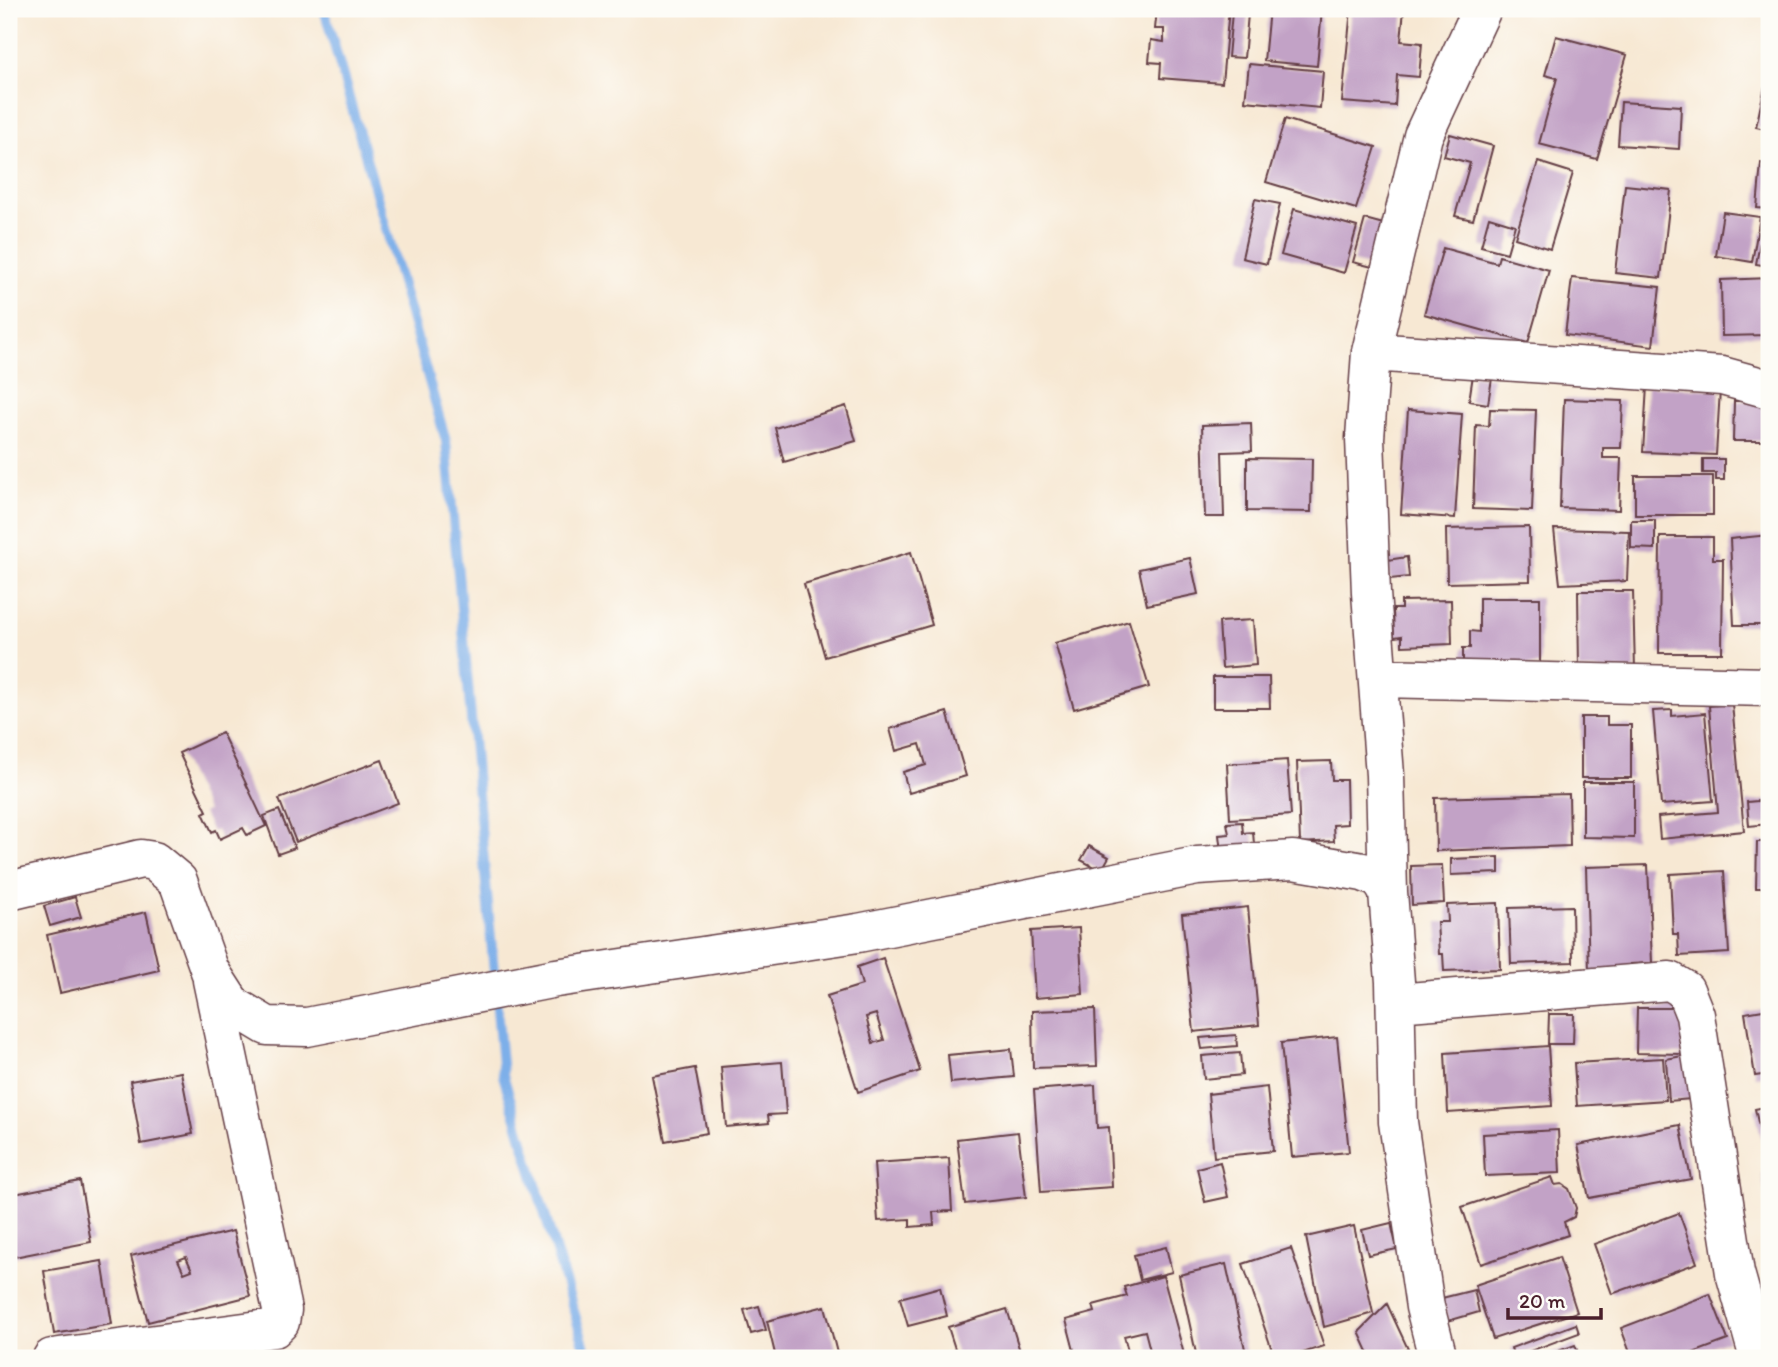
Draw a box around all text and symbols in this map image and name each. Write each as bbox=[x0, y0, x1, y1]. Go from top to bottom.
scale bar bbox=[1508, 1276, 1601, 1320]
text: 20 m bbox=[1519, 1288, 1566, 1313]

